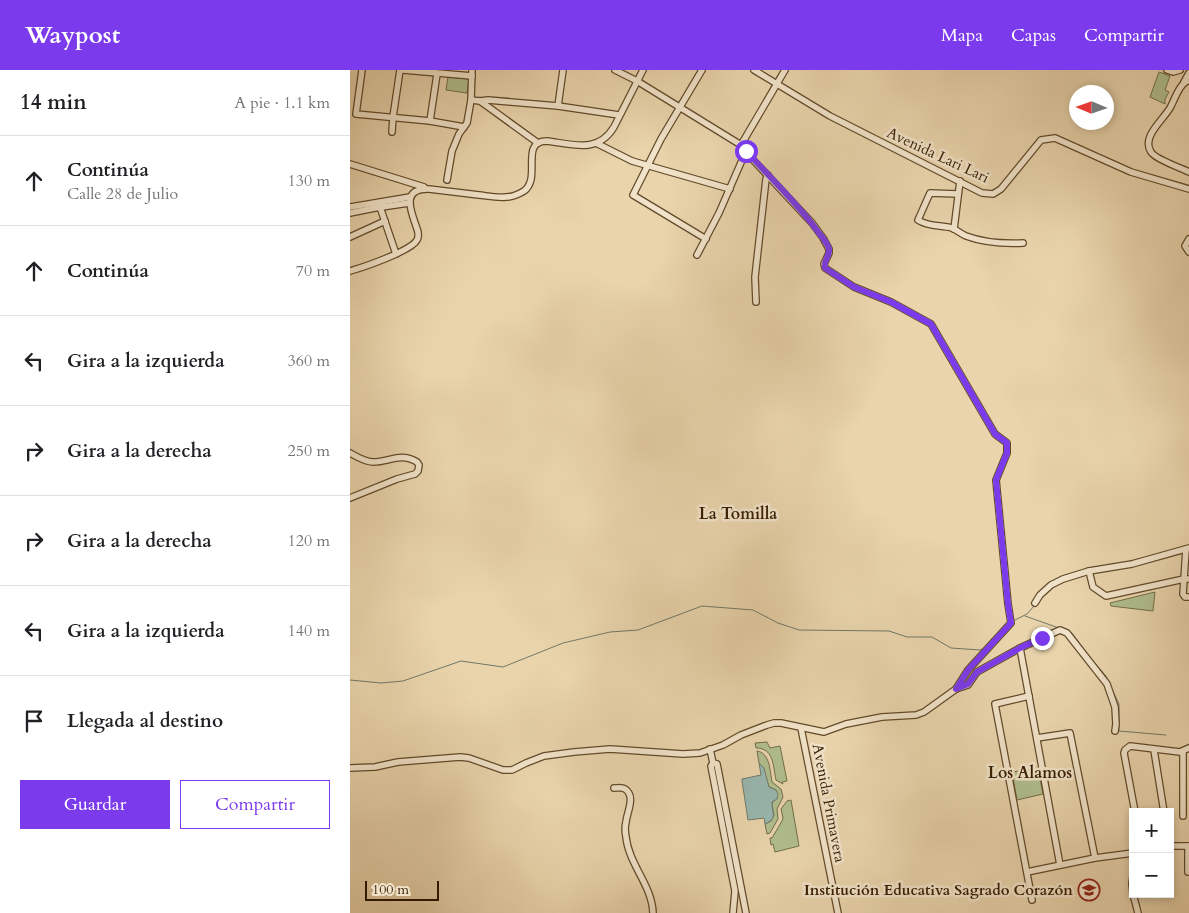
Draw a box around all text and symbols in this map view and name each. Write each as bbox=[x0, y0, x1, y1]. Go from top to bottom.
text: Waypost bbox=[25, 19, 120, 52]
text: Mapa bbox=[941, 23, 983, 48]
text: Capas bbox=[1011, 23, 1056, 48]
text: Compartir bbox=[1084, 23, 1164, 48]
north arrow bbox=[1069, 85, 1114, 130]
text: 14 min bbox=[20, 88, 87, 117]
text: A pie · 1.1 km bbox=[235, 92, 330, 114]
street label: Avenida Lari Lari bbox=[884, 123, 992, 187]
route start bbox=[735, 140, 758, 163]
text: Continúa bbox=[67, 157, 149, 183]
icon: ahead bbox=[20, 167, 48, 195]
text: 130 m bbox=[288, 170, 330, 192]
text: Calle 28 de Julio bbox=[67, 183, 178, 205]
icon: ahead bbox=[20, 257, 48, 285]
text: Continúa bbox=[67, 258, 149, 284]
text: 70 m bbox=[296, 260, 330, 282]
icon: left bbox=[20, 347, 48, 375]
text: Gira a la izquierda bbox=[67, 348, 225, 374]
text: 360 m bbox=[288, 350, 330, 372]
icon: right bbox=[20, 437, 48, 465]
text: Gira a la derecha bbox=[67, 438, 212, 464]
text: 250 m bbox=[288, 440, 330, 462]
district label: La Tomilla bbox=[699, 503, 777, 525]
icon: right bbox=[20, 527, 48, 555]
text: Gira a la derecha bbox=[67, 528, 212, 554]
text: 120 m bbox=[288, 530, 330, 552]
icon: left bbox=[20, 617, 48, 645]
text: Gira a la izquierda bbox=[67, 618, 225, 644]
text: 140 m bbox=[288, 620, 330, 642]
route end bbox=[1031, 627, 1054, 650]
icon: arrive bbox=[20, 707, 48, 735]
text: Llegada al destino bbox=[67, 708, 223, 734]
street label: Avenida Primavera bbox=[808, 742, 850, 865]
district label: Los Alamos bbox=[988, 762, 1072, 784]
button: Guardar bbox=[20, 780, 170, 829]
button: Compartir bbox=[180, 780, 330, 829]
map controls bbox=[1129, 808, 1174, 898]
button: + bbox=[1129, 808, 1174, 853]
button: − bbox=[1129, 853, 1174, 898]
scale bar bbox=[365, 878, 439, 901]
school or university icon: Institución Educativa Sagrado Corazón bbox=[1077, 878, 1101, 902]
text: 100 m bbox=[372, 880, 409, 899]
place label: Institución Educativa Sagrado Corazón bbox=[804, 880, 1073, 900]

